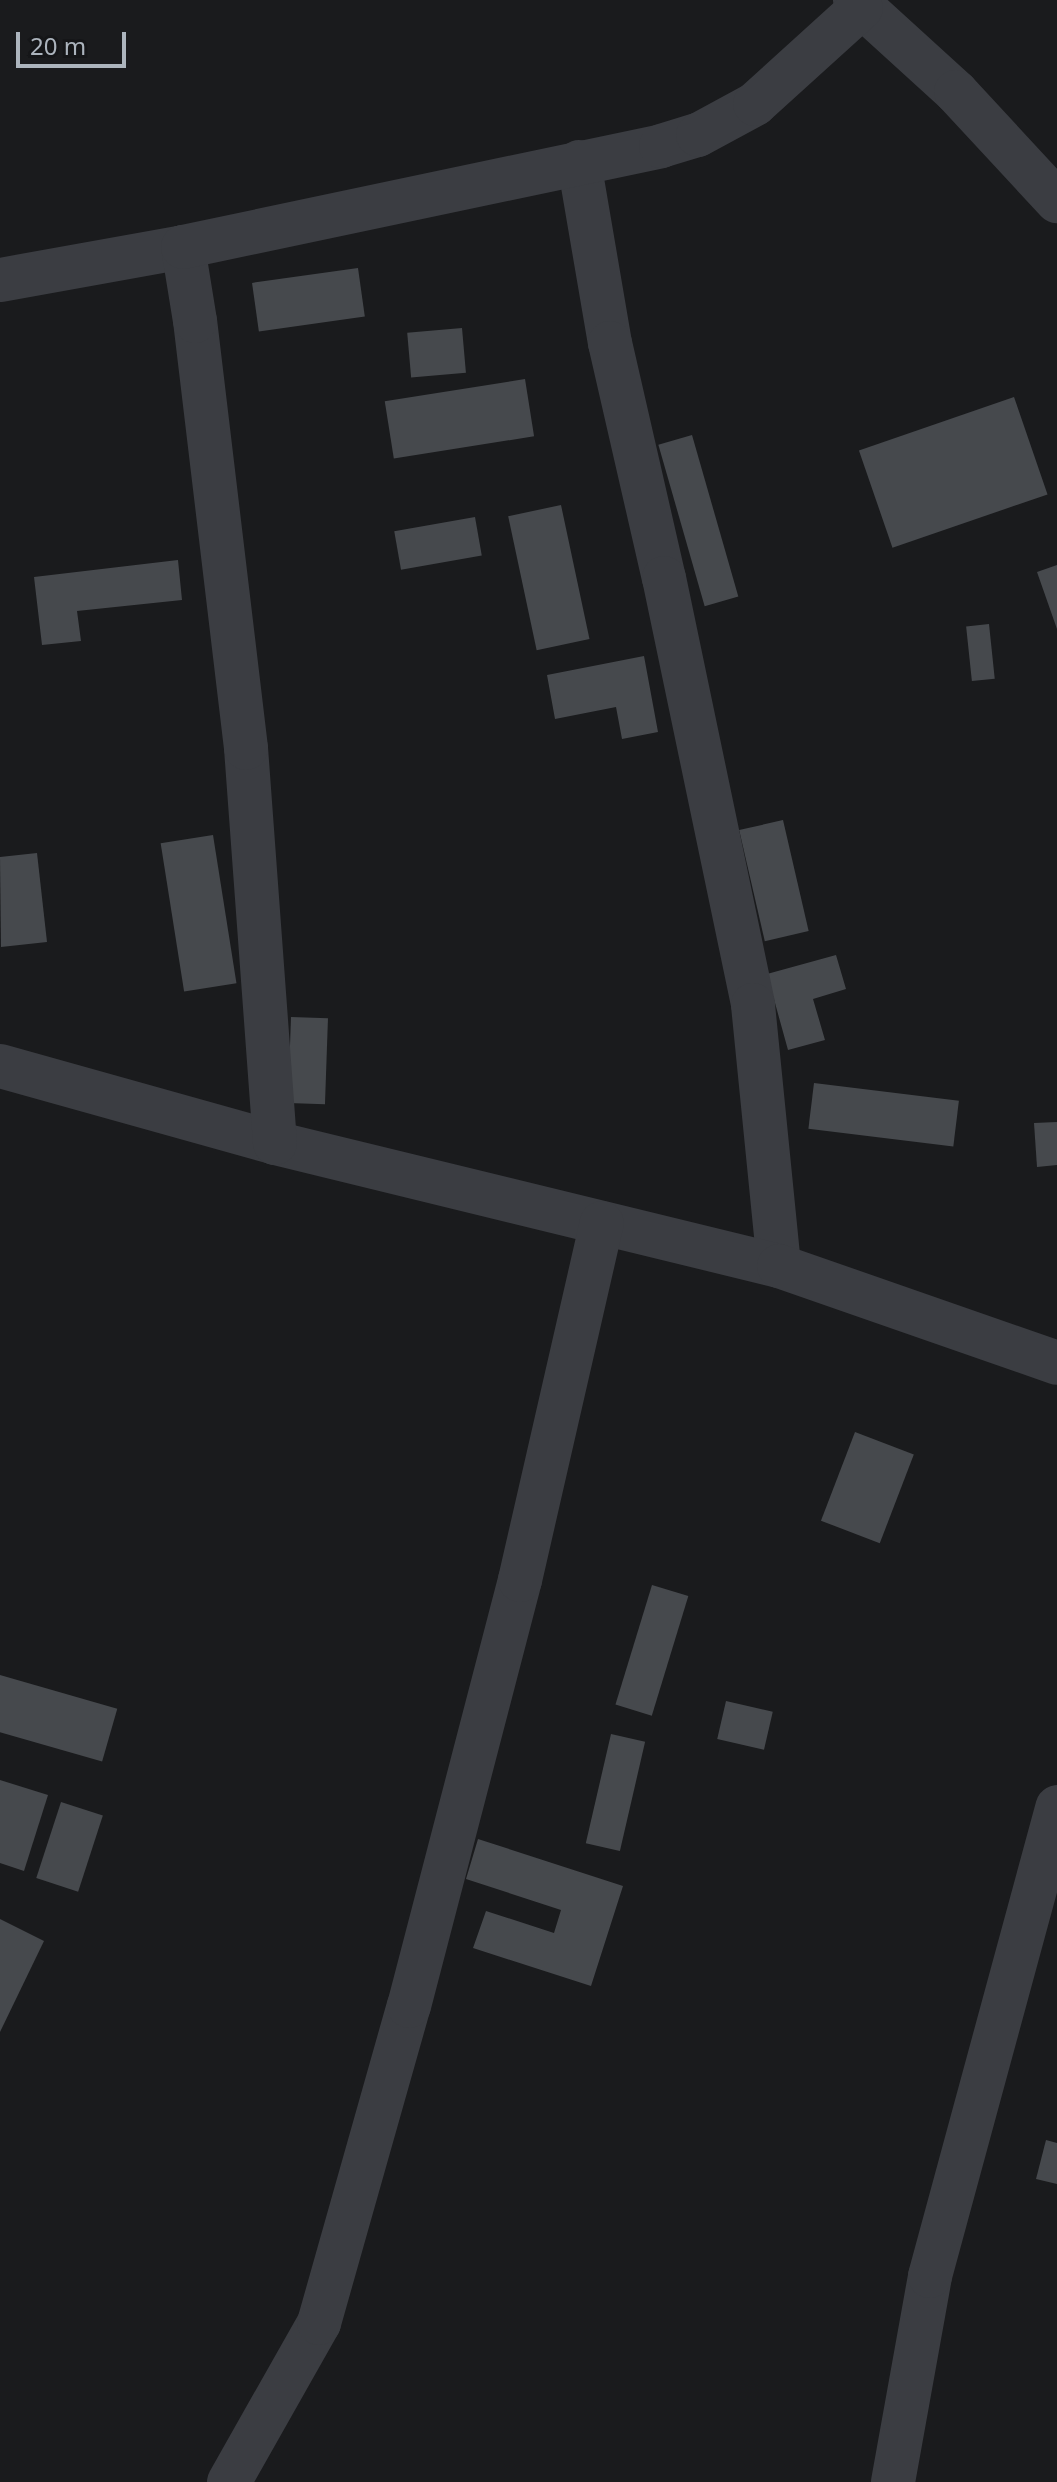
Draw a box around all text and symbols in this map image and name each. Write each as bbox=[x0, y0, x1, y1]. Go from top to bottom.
scale bar bbox=[20, 16, 130, 66]
text: 20 m bbox=[30, 29, 86, 62]

